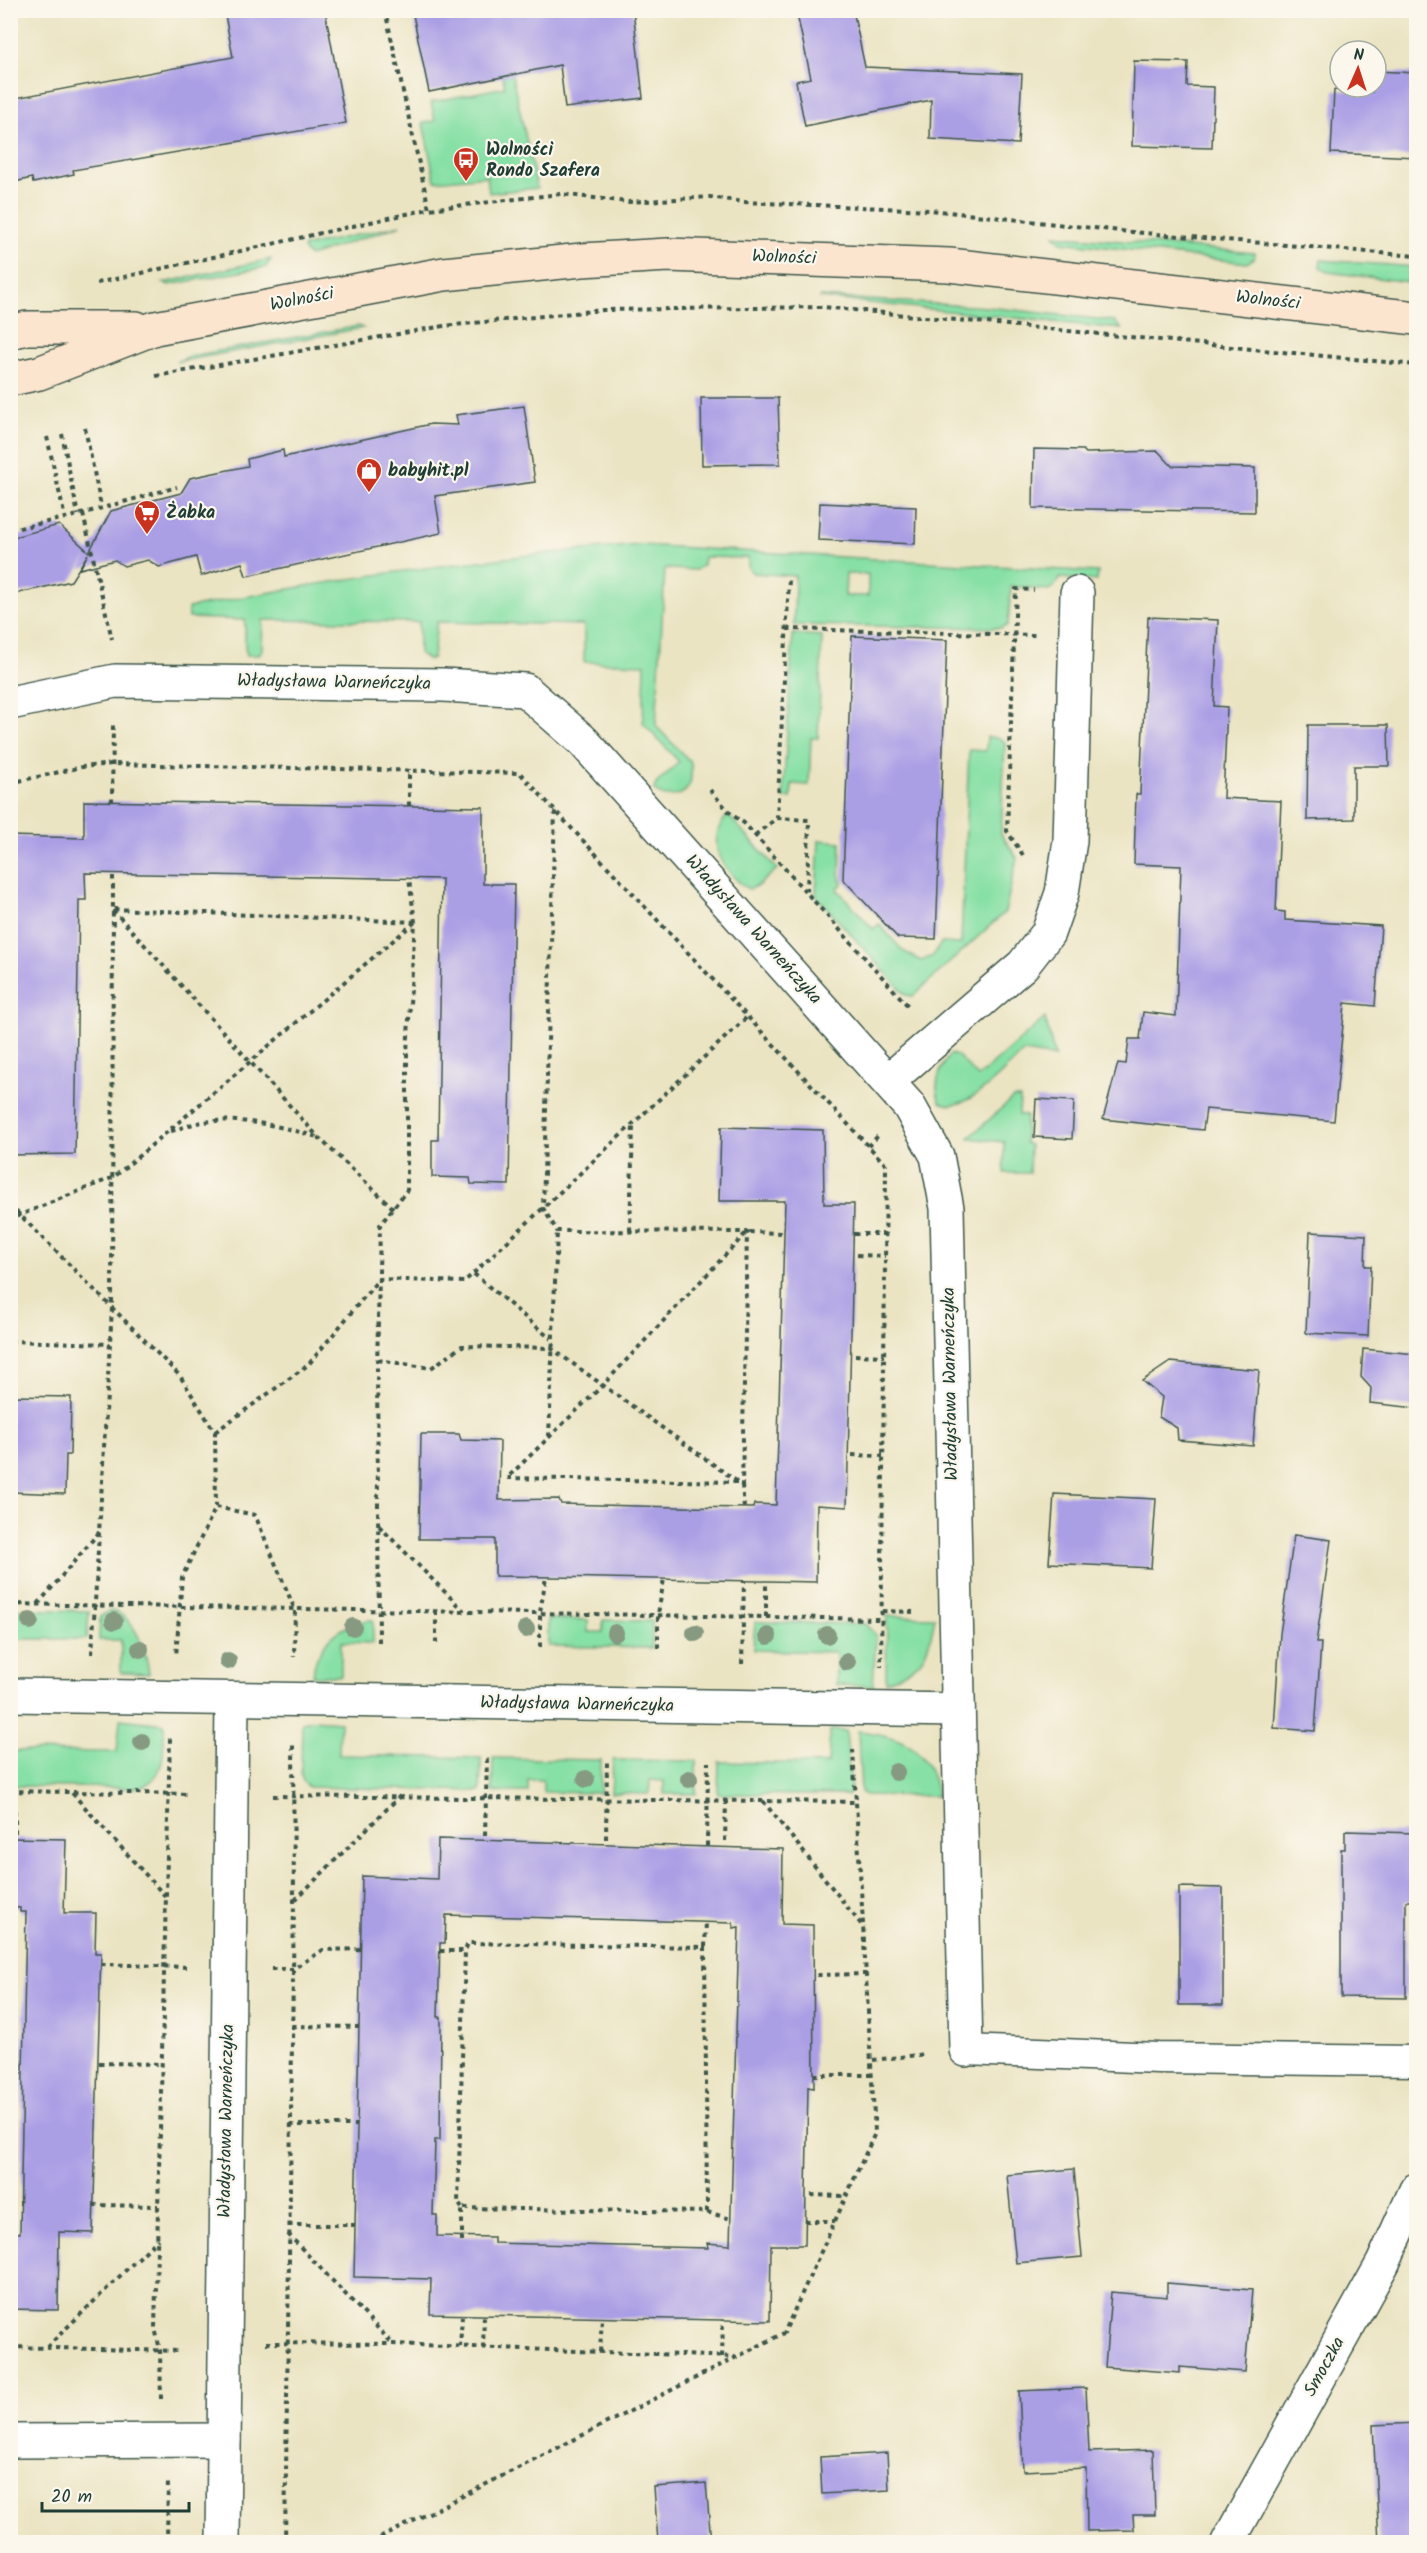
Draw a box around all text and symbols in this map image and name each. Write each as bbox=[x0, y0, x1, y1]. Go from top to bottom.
north arrow bbox=[1328, 39, 1388, 99]
text: N bbox=[1353, 43, 1364, 68]
place label: Wolności Rondo Szafera bbox=[486, 136, 600, 186]
bus stop icon: Wolności Rondo Szafera bbox=[451, 145, 481, 183]
street label: Wolności bbox=[751, 242, 817, 274]
street label: Wolności bbox=[268, 279, 337, 320]
street label: Wolności bbox=[1234, 283, 1302, 319]
shop icon: babyhit.pl bbox=[354, 456, 384, 494]
place label: babyhit.pl bbox=[388, 457, 469, 486]
supermarket icon: Żabka bbox=[132, 498, 162, 536]
place label: Żabka bbox=[166, 499, 215, 528]
street label: Władysława Warneńczyka bbox=[237, 667, 431, 699]
street label: Władysława Warneńczyka bbox=[677, 848, 829, 1012]
street label: Władysława Warneńczyka bbox=[935, 1287, 967, 1481]
street label: Władysława Warneńczyka bbox=[480, 1689, 674, 1721]
street label: Władysława Warneńczyka bbox=[211, 2024, 243, 2218]
street label: Smoczka bbox=[1297, 2332, 1353, 2402]
scale bar bbox=[42, 2475, 189, 2513]
text: 20 m bbox=[51, 2483, 92, 2512]

